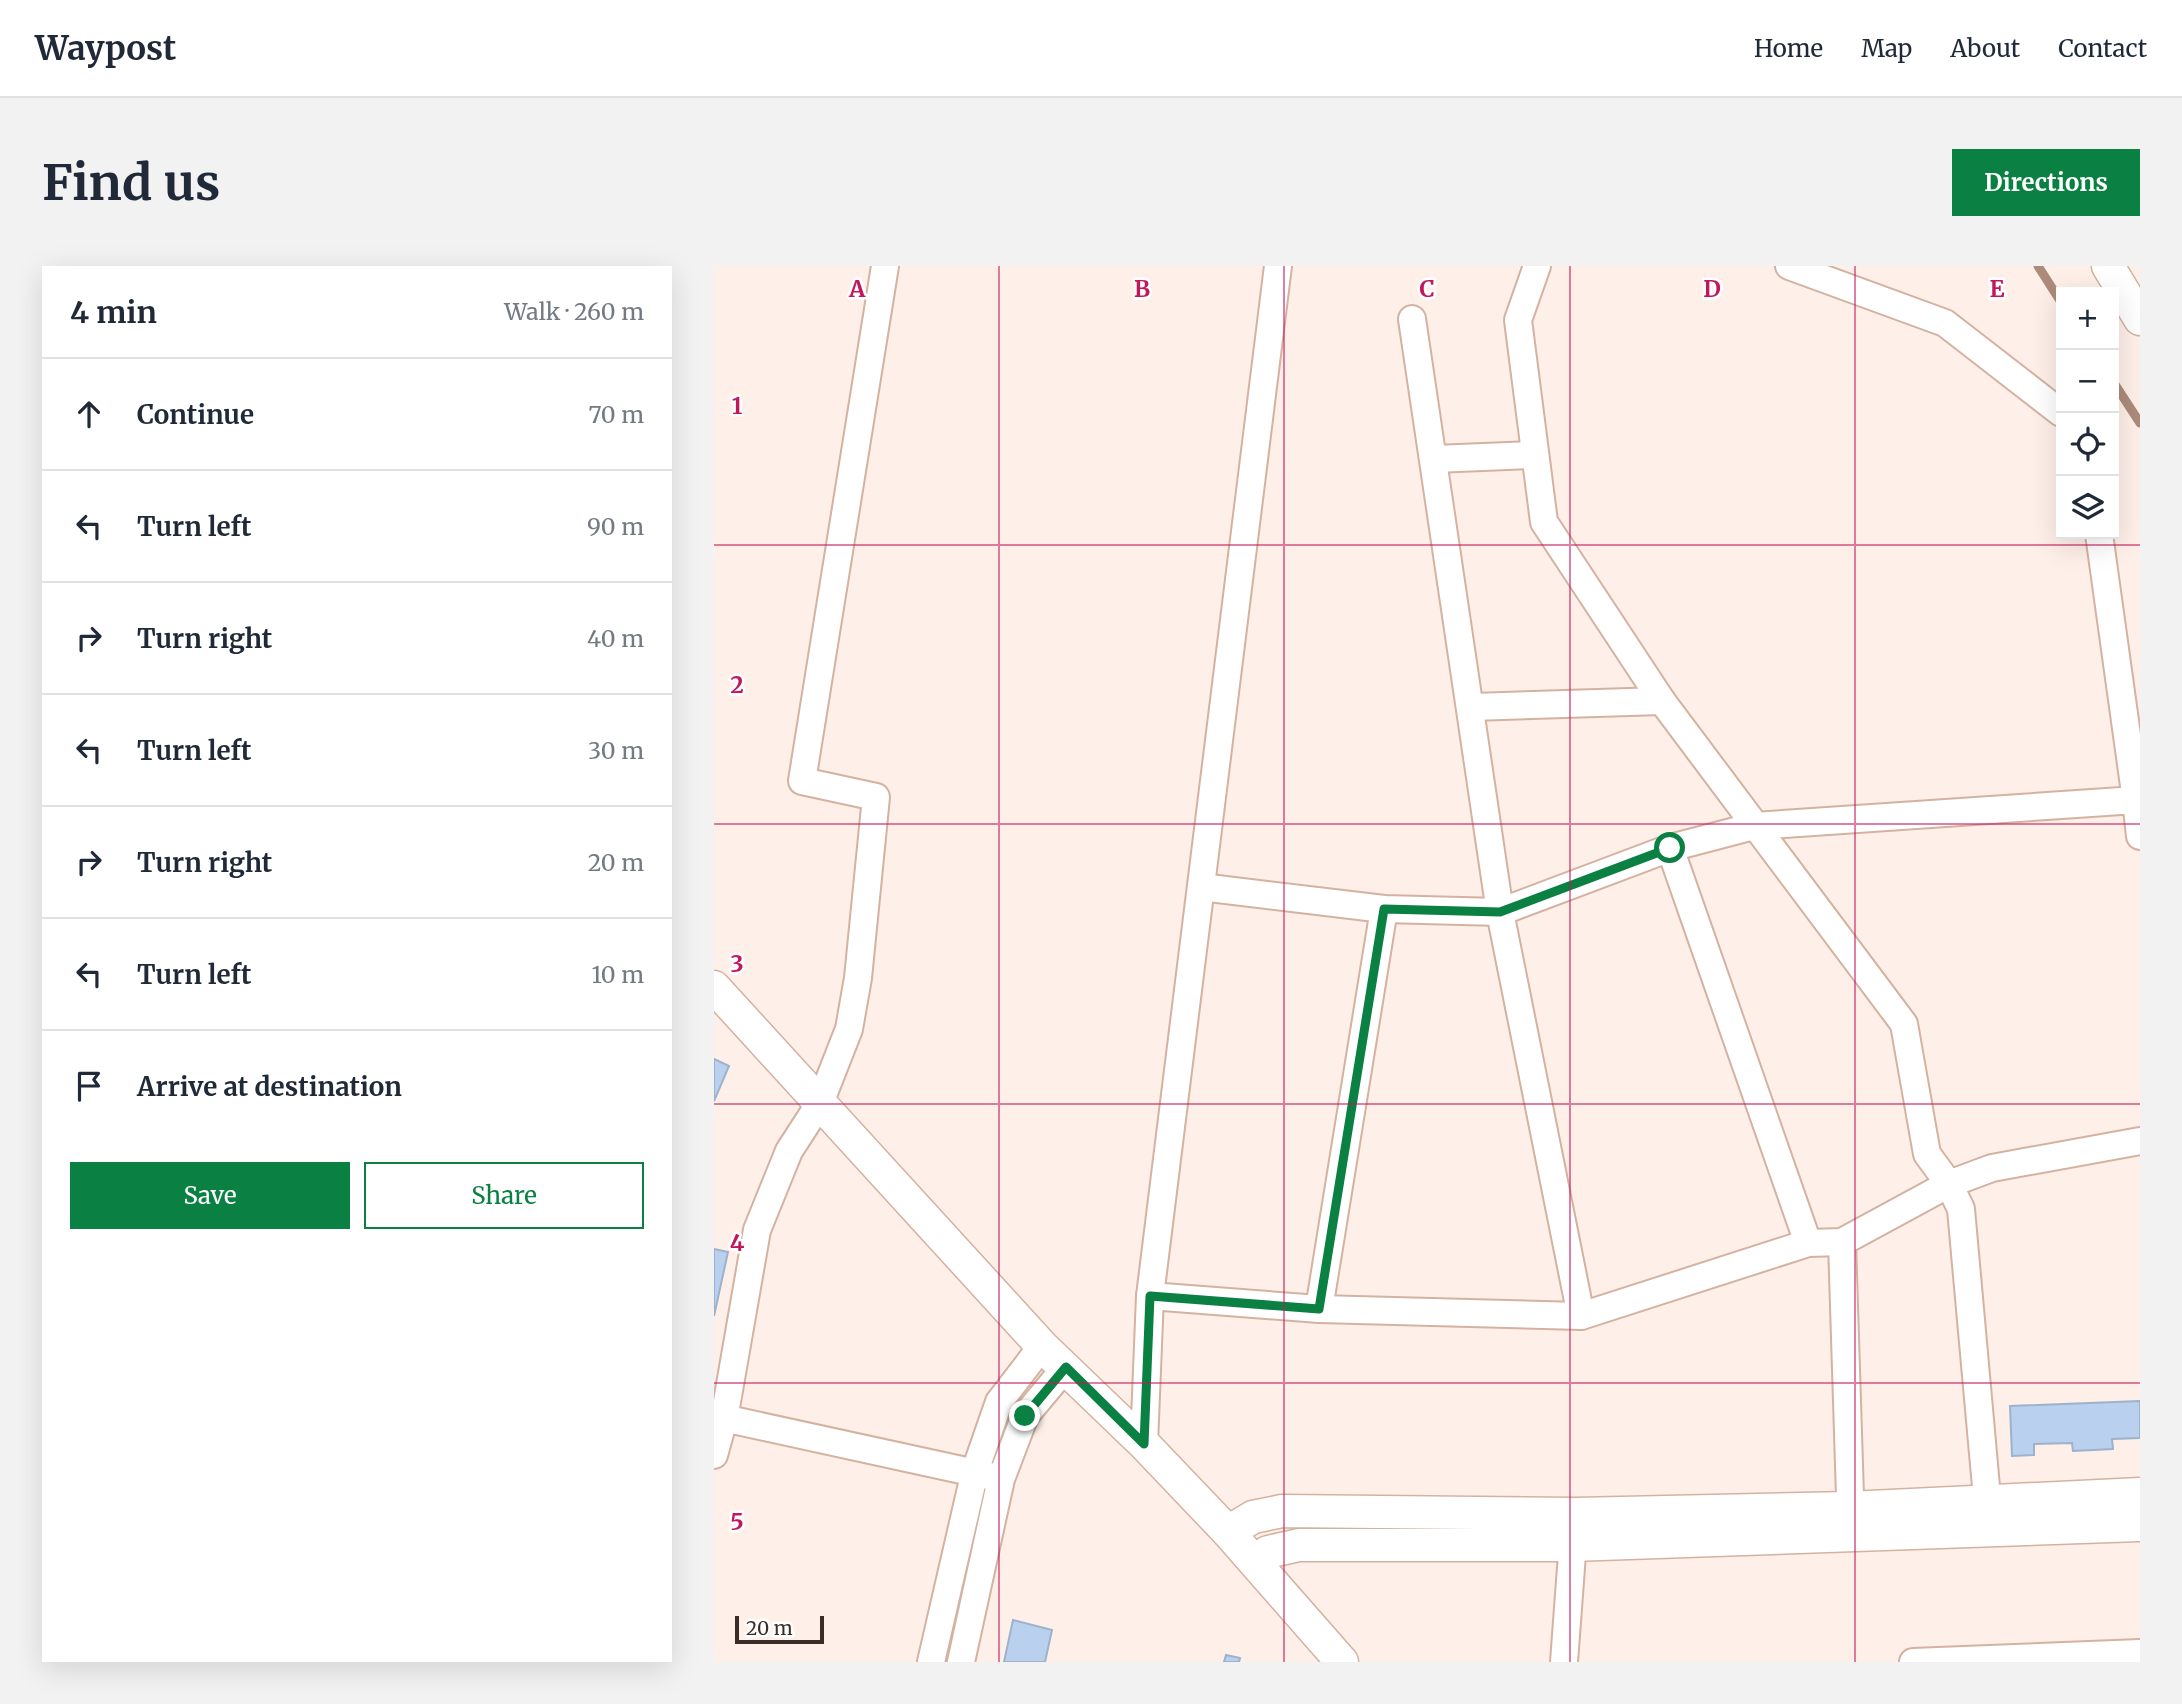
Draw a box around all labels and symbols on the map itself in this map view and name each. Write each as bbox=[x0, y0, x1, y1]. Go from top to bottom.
text: A bbox=[848, 274, 866, 303]
text: B bbox=[1134, 274, 1150, 303]
text: C bbox=[1419, 274, 1435, 303]
text: D bbox=[1703, 274, 1721, 303]
text: E bbox=[1989, 274, 2005, 303]
text: 1 bbox=[732, 391, 743, 420]
text: 2 bbox=[730, 670, 744, 699]
route start bbox=[1654, 832, 1685, 863]
text: 3 bbox=[730, 949, 744, 978]
text: 4 bbox=[730, 1228, 745, 1257]
route end bbox=[1009, 1400, 1040, 1431]
text: 5 bbox=[730, 1507, 744, 1536]
scale bar bbox=[735, 1613, 824, 1645]

